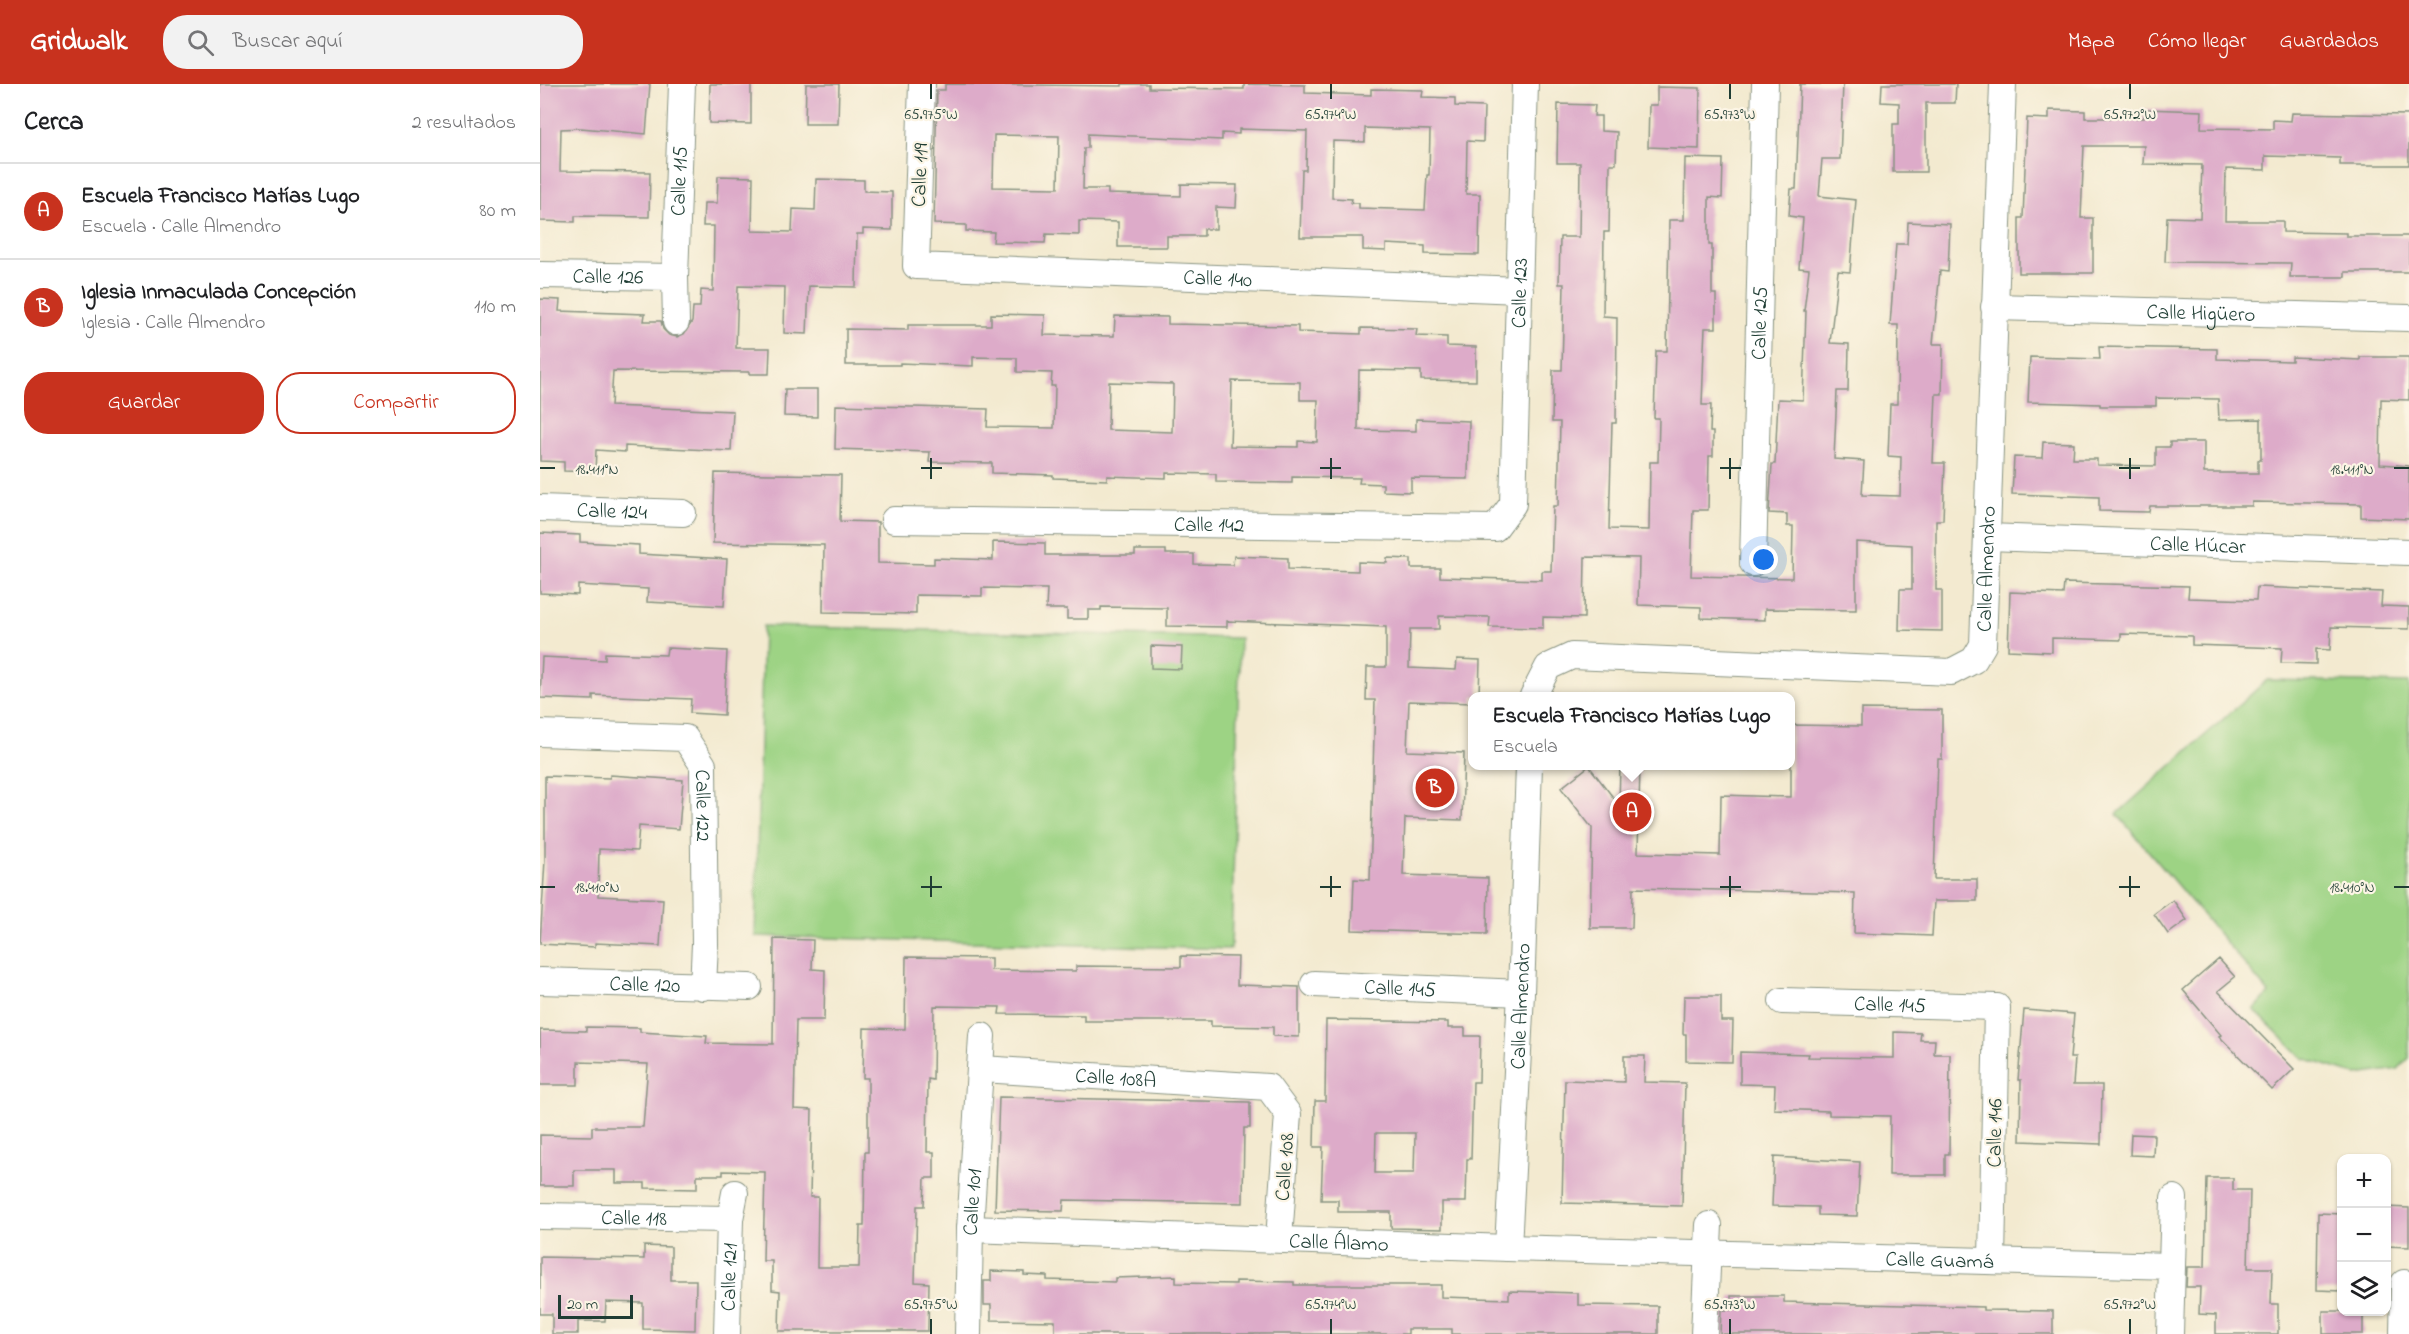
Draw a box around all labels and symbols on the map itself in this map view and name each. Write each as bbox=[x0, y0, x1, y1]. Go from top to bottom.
text: 65.975°W bbox=[904, 104, 958, 126]
text: 65.974°W bbox=[1306, 104, 1356, 126]
text: 65.973°W bbox=[1705, 104, 1755, 126]
text: 65.972°W bbox=[2104, 104, 2156, 126]
street label: Calle 119 bbox=[905, 142, 937, 208]
street label: Calle 115 bbox=[664, 146, 697, 217]
street label: Calle 123 bbox=[1505, 258, 1537, 329]
street label: Calle 126 bbox=[572, 262, 644, 294]
street label: Calle 140 bbox=[1182, 264, 1253, 296]
street label: Calle 125 bbox=[1745, 286, 1777, 360]
street label: Calle Higüero bbox=[2146, 298, 2256, 332]
text: 18.411°N bbox=[575, 459, 619, 481]
text: 18.411°N bbox=[2330, 459, 2374, 481]
street label: Calle 124 bbox=[576, 496, 648, 529]
street label: Calle Almendro bbox=[1970, 505, 2005, 633]
street label: Calle 142 bbox=[1174, 511, 1244, 542]
street label: Calle Húcar bbox=[2149, 530, 2247, 563]
your location bbox=[1749, 545, 1778, 574]
pin: B bbox=[1416, 766, 1454, 810]
street label: Calle 122 bbox=[686, 769, 717, 842]
pin: A bbox=[1612, 790, 1652, 834]
text: 18.410°N bbox=[574, 877, 620, 899]
text: 18.410°N bbox=[2329, 877, 2375, 899]
street label: Calle Almendro bbox=[1504, 943, 1540, 1070]
street label: Calle 120 bbox=[609, 970, 681, 1002]
street label: Calle 145 bbox=[1363, 973, 1436, 1006]
street label: Calle 145 bbox=[1854, 990, 1926, 1022]
street label: Calle 108A bbox=[1074, 1062, 1157, 1097]
street label: Calle 146 bbox=[1980, 1098, 2012, 1168]
street label: Calle 108 bbox=[1269, 1132, 1303, 1202]
street label: Calle 101 bbox=[957, 1167, 991, 1236]
street label: Calle 118 bbox=[601, 1204, 667, 1235]
street label: Calle Álamo bbox=[1288, 1227, 1389, 1261]
street label: Calle 121 bbox=[715, 1242, 746, 1312]
street label: Calle Guamá bbox=[1885, 1245, 1994, 1278]
scale bar bbox=[558, 1292, 633, 1320]
text: 65.975°W bbox=[904, 1294, 958, 1316]
text: 65.974°W bbox=[1306, 1294, 1356, 1316]
text: 65.973°W bbox=[1705, 1294, 1755, 1316]
text: 65.972°W bbox=[2104, 1294, 2156, 1316]

